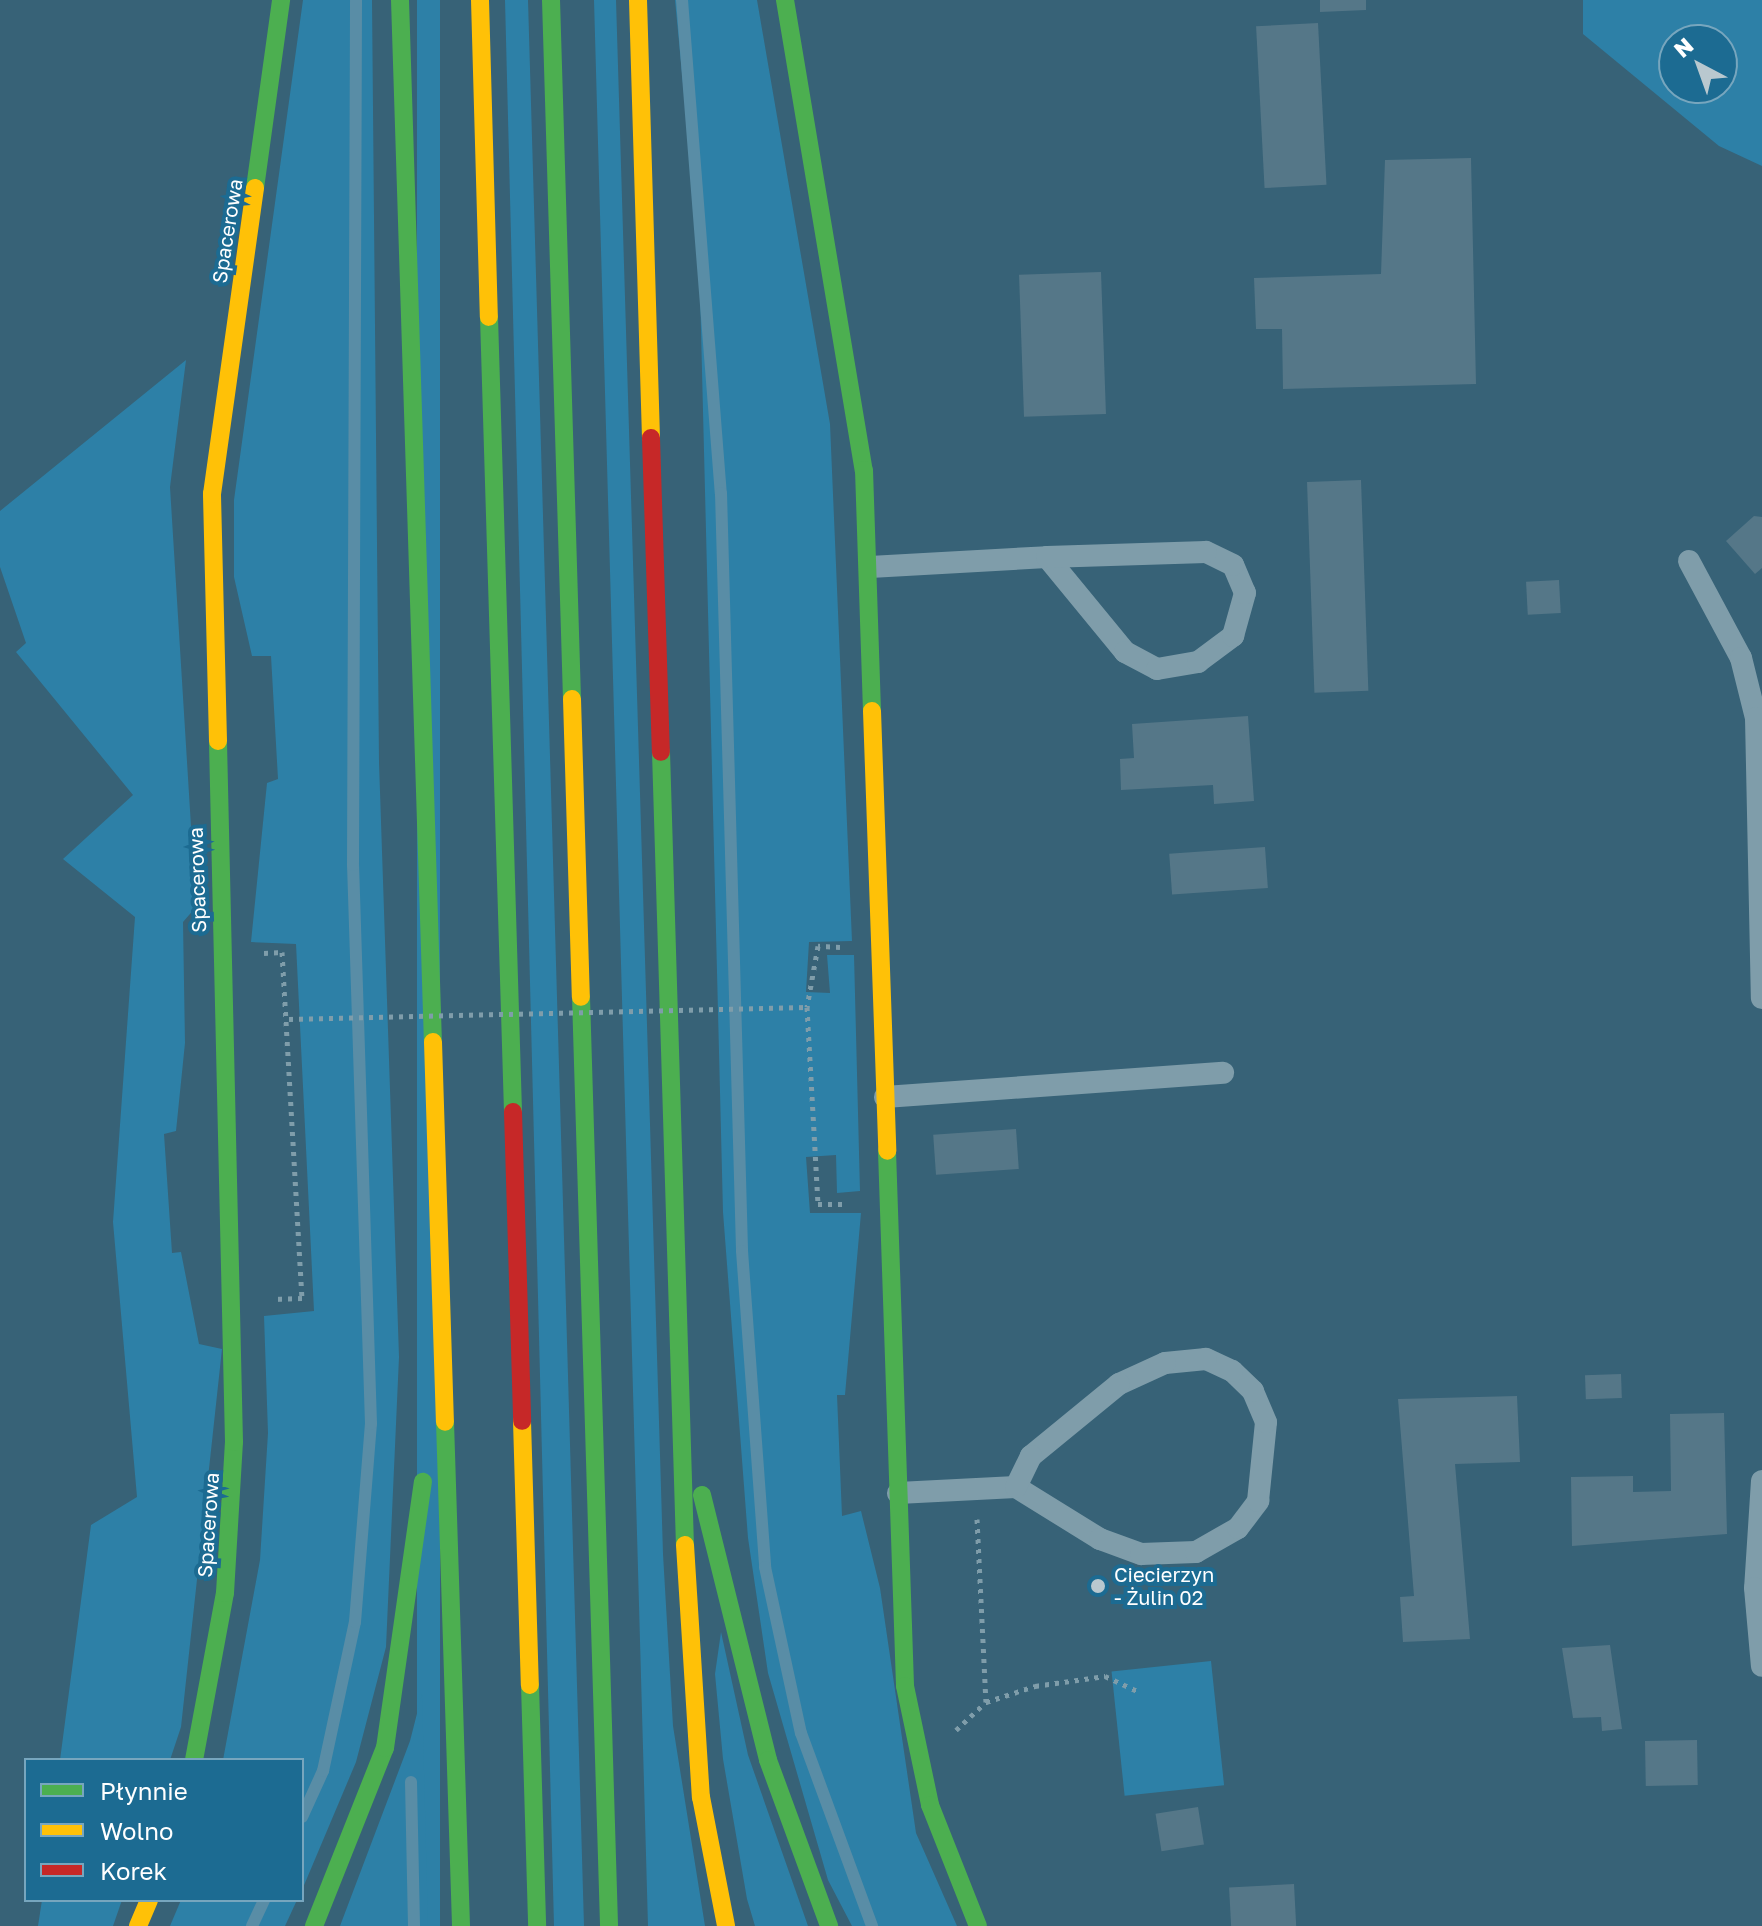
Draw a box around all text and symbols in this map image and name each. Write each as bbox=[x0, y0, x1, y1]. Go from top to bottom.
north arrow bbox=[1658, 24, 1738, 104]
text: N bbox=[1668, 31, 1698, 63]
street label: Spacerowa bbox=[207, 177, 247, 285]
street label: Spacerowa bbox=[183, 827, 211, 933]
street label: Spacerowa bbox=[192, 1472, 224, 1578]
place label: Ciecierzyn - Żulin 02 bbox=[1114, 1562, 1214, 1609]
marker: Ciecierzyn - Żulin 02 bbox=[1089, 1577, 1107, 1595]
legend bbox=[24, 1758, 304, 1902]
text: Płynnie bbox=[100, 1776, 188, 1805]
text: Wolno bbox=[100, 1816, 173, 1845]
text: Korek bbox=[100, 1856, 167, 1885]

